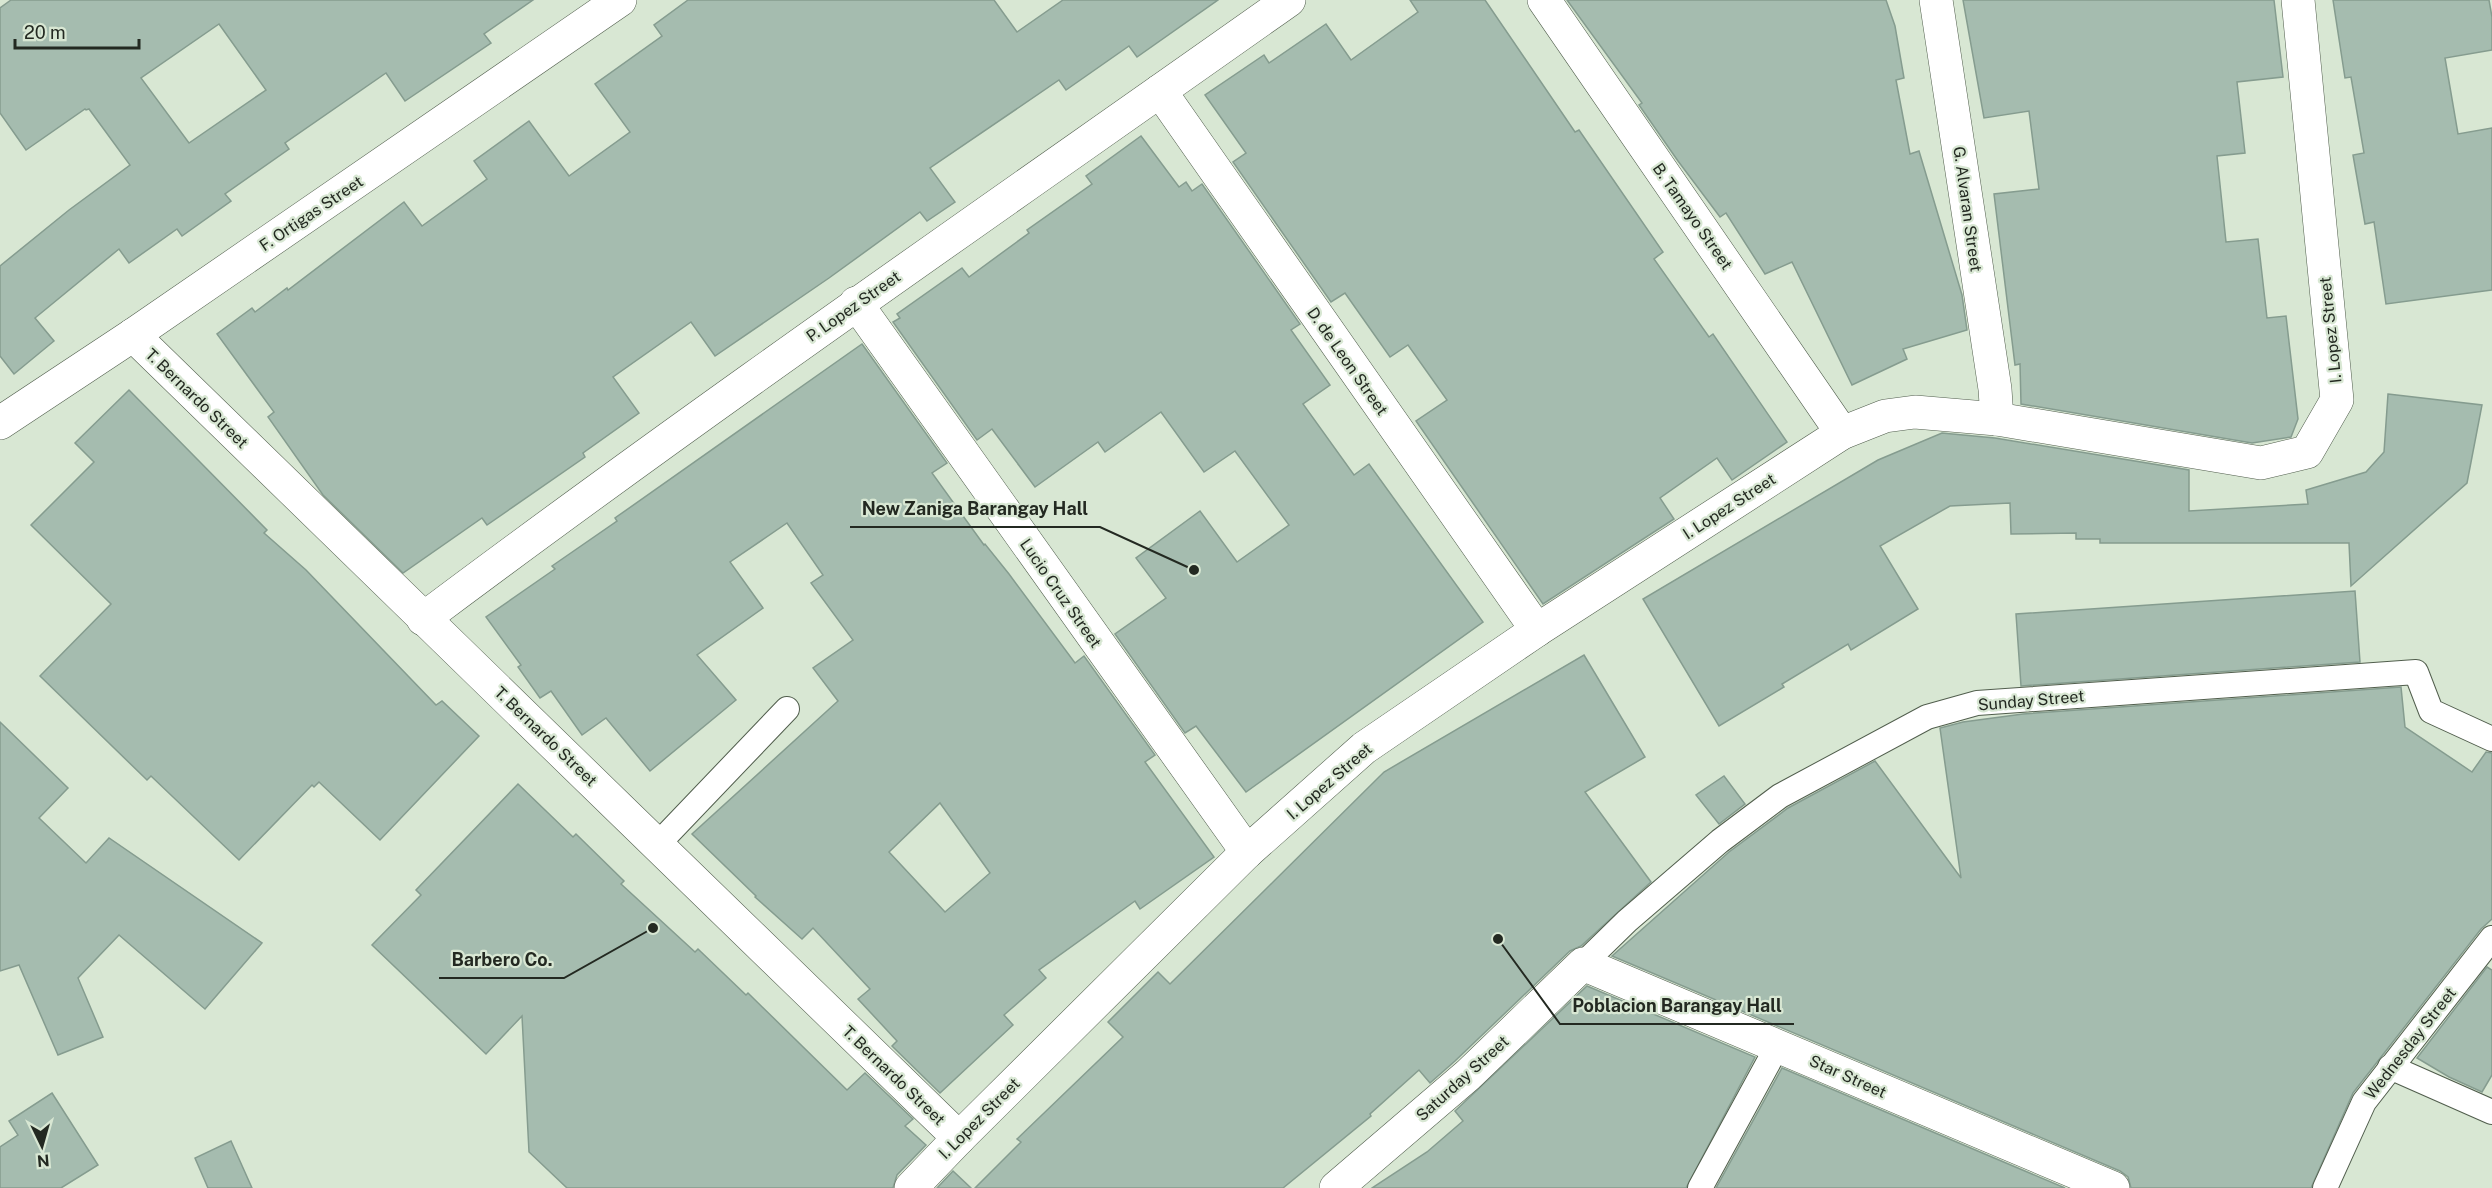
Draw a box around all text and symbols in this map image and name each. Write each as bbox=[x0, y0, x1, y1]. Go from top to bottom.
scale bar bbox=[15, 12, 140, 50]
text: 20 m bbox=[24, 22, 66, 43]
street label: G. Alvaran Street bbox=[1949, 145, 1986, 273]
street label: B. Tamayo Street bbox=[1649, 159, 1736, 273]
street label: F. Ortigas Street bbox=[256, 172, 367, 255]
street label: P. Lopez Street bbox=[803, 267, 904, 346]
street label: I. Lopez Street bbox=[2315, 276, 2346, 384]
street label: D. de Leon Street bbox=[1303, 304, 1392, 419]
street label: T. Bernardo Street bbox=[141, 345, 252, 452]
street label: I. Lopez Street bbox=[1679, 469, 1779, 543]
callout: New Zaniga Barangay Hall bbox=[850, 491, 1100, 527]
text: New Zaniga Barangay Hall bbox=[862, 498, 1088, 519]
street label: Lucio Cruz Street bbox=[1016, 535, 1105, 651]
street label: T. Bernardo Street bbox=[490, 683, 601, 790]
street label: Sunday Street bbox=[1977, 686, 2085, 715]
street label: I. Lopez Street bbox=[1283, 739, 1376, 824]
callout: Barbero Co. bbox=[439, 942, 564, 978]
text: Barbero Co. bbox=[451, 949, 553, 970]
street label: Wednesday Street bbox=[2361, 984, 2460, 1103]
callout: Poblacion Barangay Hall bbox=[1560, 988, 1794, 1024]
text: Poblacion Barangay Hall bbox=[1572, 995, 1782, 1016]
street label: T. Bernardo Street bbox=[838, 1022, 949, 1129]
street label: Saturday Street bbox=[1412, 1032, 1513, 1125]
street label: Star Street bbox=[1806, 1051, 1889, 1102]
street label: I. Lopez Street bbox=[935, 1074, 1024, 1163]
north arrow bbox=[12, 1116, 72, 1176]
text: N bbox=[36, 1150, 50, 1170]

